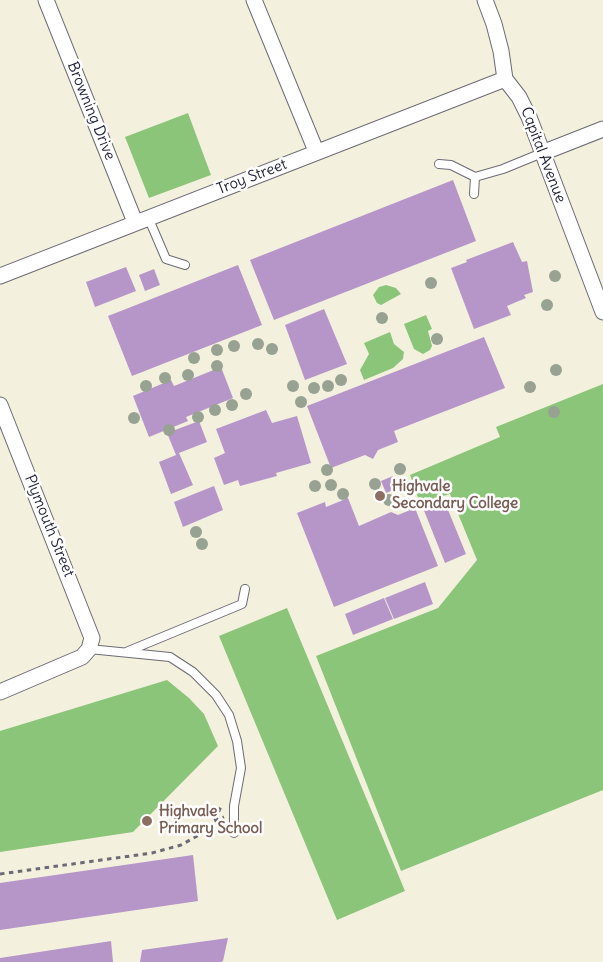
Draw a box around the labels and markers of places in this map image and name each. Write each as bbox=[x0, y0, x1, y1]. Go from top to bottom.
place label: Highvale Secondary College bbox=[392, 478, 518, 513]
marker: Highvale Secondary College bbox=[373, 489, 387, 503]
place label: Highvale Primary School bbox=[159, 803, 262, 838]
marker: Highvale Primary School bbox=[140, 814, 154, 828]

